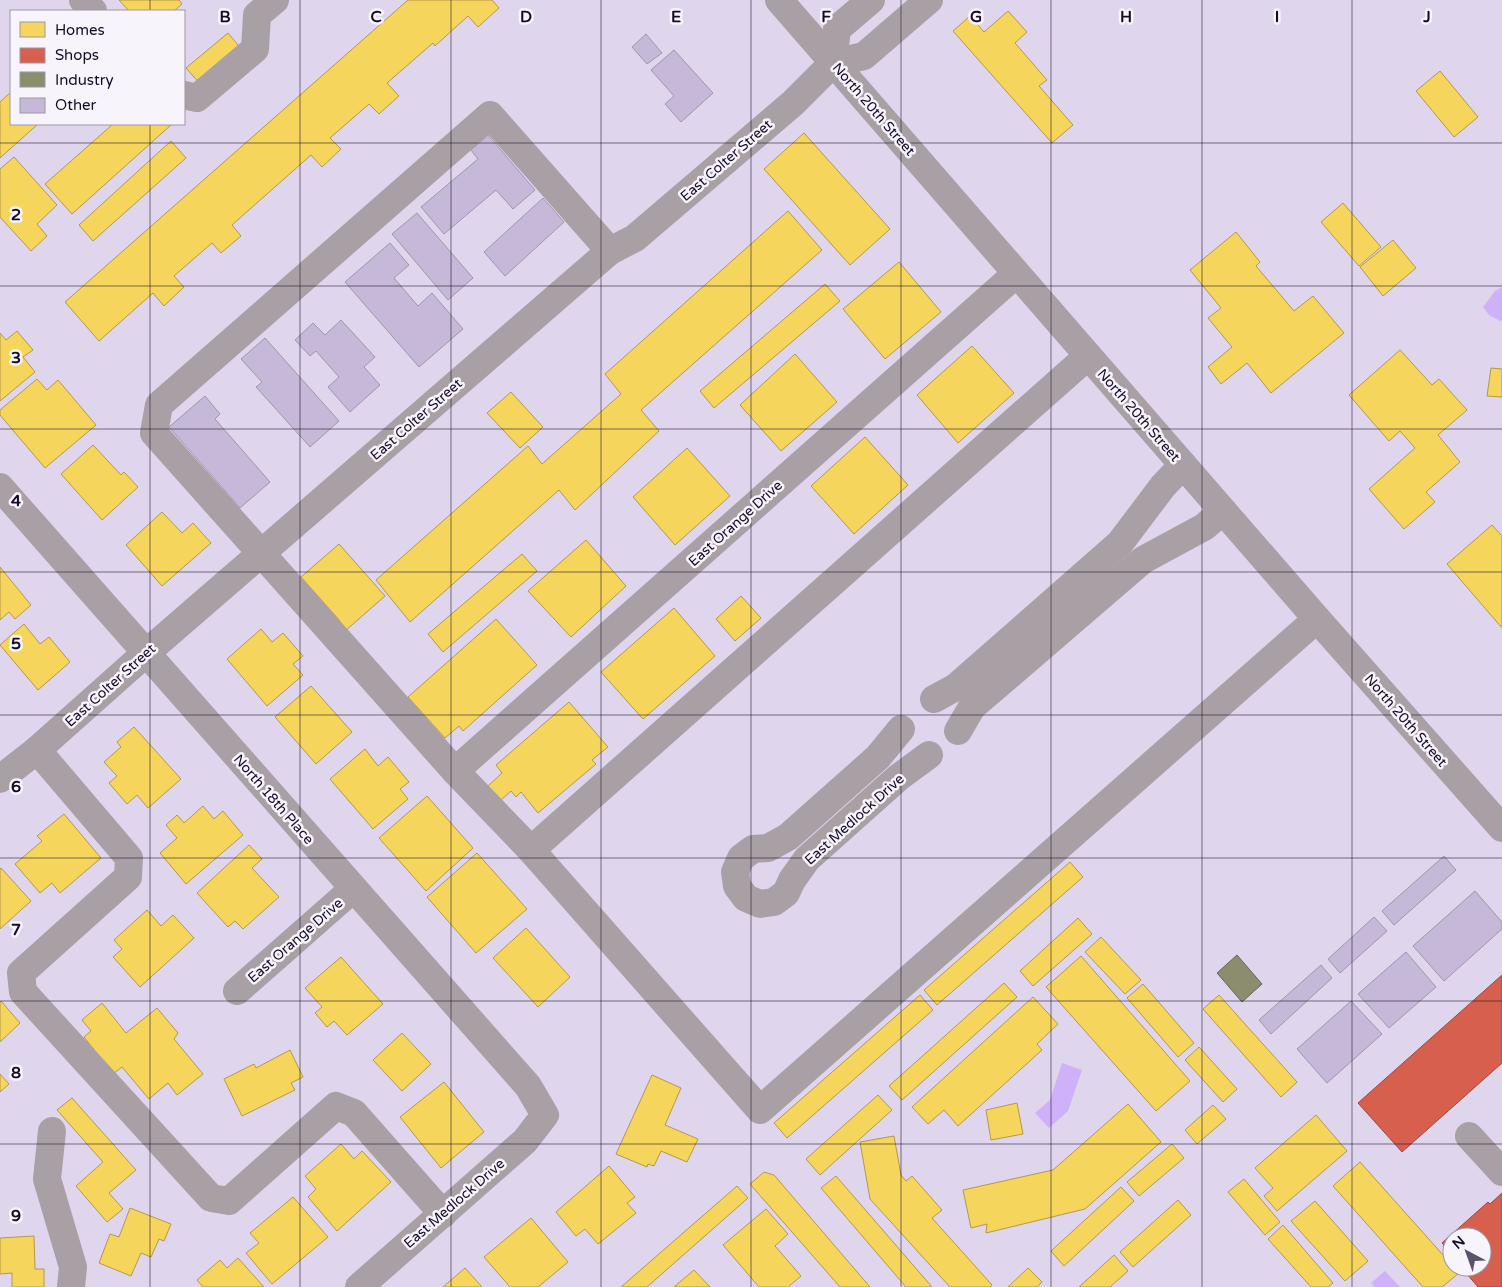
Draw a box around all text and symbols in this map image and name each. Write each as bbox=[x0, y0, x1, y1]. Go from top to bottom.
text: B bbox=[219, 7, 231, 27]
text: C bbox=[370, 7, 382, 27]
text: D bbox=[520, 7, 532, 27]
text: E bbox=[671, 7, 681, 27]
text: F bbox=[821, 7, 831, 27]
text: G bbox=[970, 7, 982, 27]
text: H bbox=[1120, 7, 1132, 27]
text: I bbox=[1275, 7, 1279, 27]
text: J bbox=[1422, 7, 1431, 27]
legend bbox=[10, 10, 185, 125]
text: Homes bbox=[55, 21, 105, 39]
text: Shops bbox=[55, 46, 99, 64]
street label: North 20th Street bbox=[829, 59, 919, 160]
text: Industry bbox=[55, 71, 114, 89]
text: Other bbox=[55, 96, 97, 114]
street label: East Colter Street bbox=[677, 115, 776, 205]
text: 2 bbox=[11, 205, 21, 225]
text: 3 bbox=[11, 348, 21, 368]
street label: North 20th Street bbox=[1094, 365, 1184, 466]
street label: East Colter Street bbox=[367, 374, 466, 464]
street label: East Orange Drive bbox=[685, 477, 786, 570]
text: 4 bbox=[11, 491, 21, 511]
text: 5 bbox=[11, 634, 21, 654]
street label: East Colter Street bbox=[62, 640, 160, 731]
street label: North 20th Street bbox=[1361, 670, 1451, 771]
street label: North 18th Place bbox=[230, 751, 317, 848]
street label: East Medlock Drive bbox=[801, 770, 908, 868]
text: 6 bbox=[11, 777, 21, 797]
street label: East Orange Drive bbox=[244, 894, 346, 986]
text: 7 bbox=[11, 920, 21, 940]
text: 8 bbox=[11, 1063, 21, 1083]
street label: East Medlock Drive bbox=[401, 1155, 508, 1252]
text: 9 bbox=[11, 1206, 21, 1226]
north arrow bbox=[1442, 1227, 1492, 1277]
text: N bbox=[1449, 1232, 1469, 1253]

